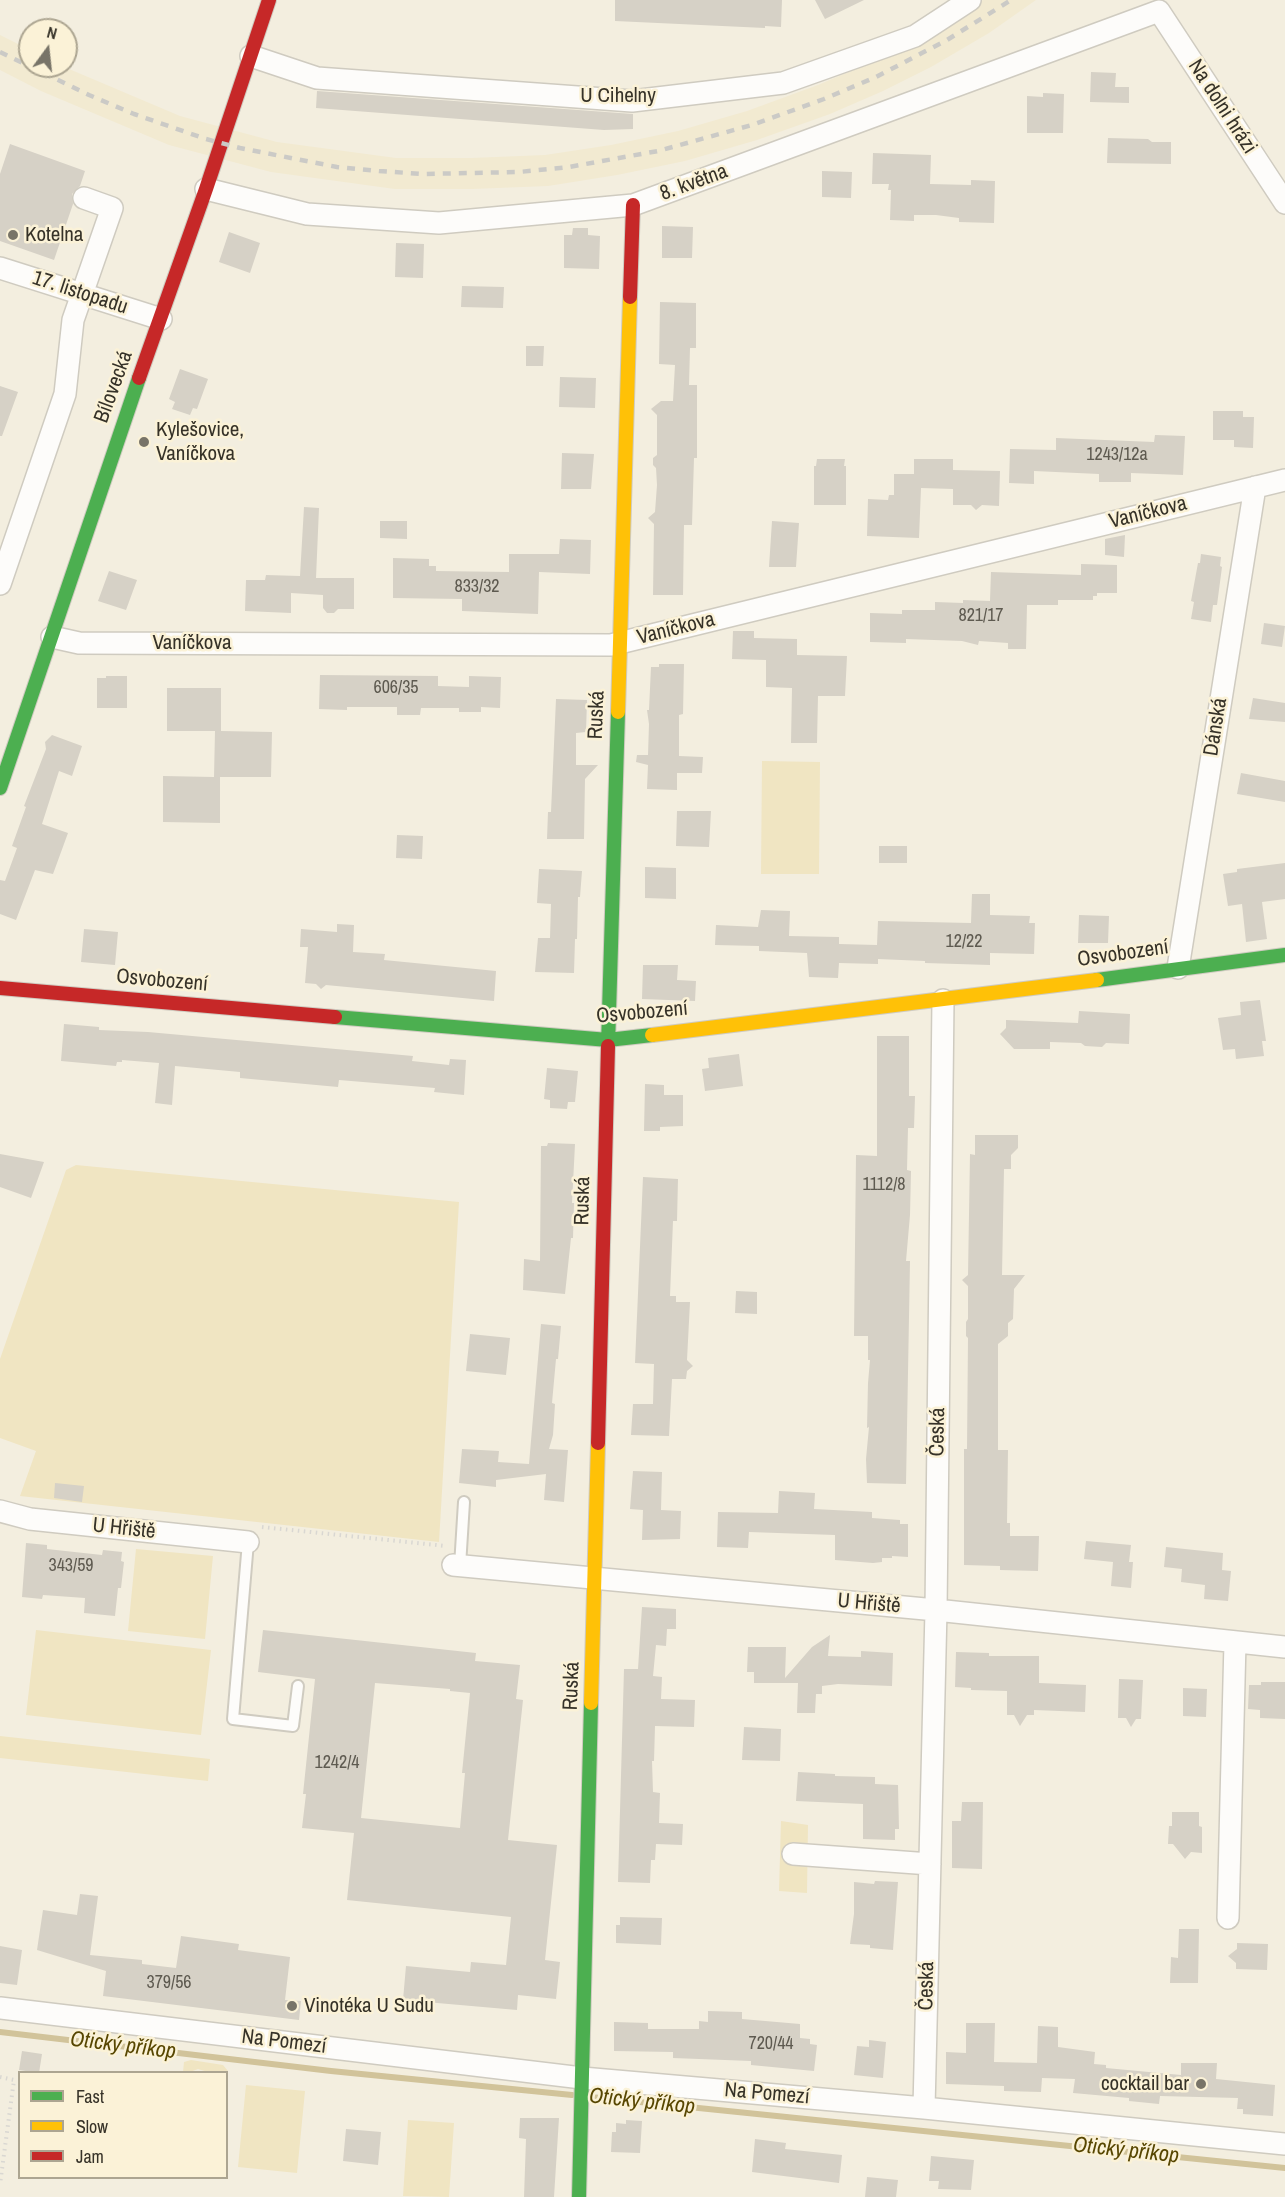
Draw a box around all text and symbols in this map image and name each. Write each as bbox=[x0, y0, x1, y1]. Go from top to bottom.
north arrow bbox=[18, 18, 78, 78]
text: N bbox=[45, 21, 60, 44]
street label: Na dolni hrázi bbox=[1182, 55, 1262, 159]
street label: U Cihelny bbox=[580, 83, 656, 109]
street label: 8. května bbox=[657, 159, 731, 207]
place label: Kotelna bbox=[25, 222, 83, 248]
marker: Kotelna bbox=[6, 228, 20, 242]
street label: 17. listopadu bbox=[29, 266, 131, 320]
street label: Bílovecká bbox=[89, 348, 139, 426]
place label: Kylešovice, Vaníčkova bbox=[156, 417, 244, 467]
marker: Kylešovice, Vaníčkova bbox=[137, 435, 151, 449]
house number: 1243/12a bbox=[1086, 444, 1148, 466]
street label: Vaníčkova bbox=[1107, 491, 1189, 535]
house number: 833/32 bbox=[454, 576, 500, 598]
house number: 821/17 bbox=[958, 605, 1004, 627]
street label: Vaníčkova bbox=[635, 607, 717, 651]
street label: Vaníčkova bbox=[152, 630, 232, 656]
house number: 606/35 bbox=[373, 677, 419, 699]
street label: Ruská bbox=[584, 690, 610, 740]
street label: Dánská bbox=[1199, 696, 1233, 758]
house number: 12/22 bbox=[946, 931, 982, 953]
street label: Osvobození bbox=[1076, 935, 1170, 973]
street label: Osvobození bbox=[115, 964, 209, 998]
street label: Osvobození bbox=[595, 996, 689, 1030]
house number: 1112/8 bbox=[863, 1174, 905, 1196]
street label: Ruská bbox=[570, 1176, 596, 1226]
street label: Česká bbox=[925, 1407, 951, 1457]
street label: U Hřiště bbox=[91, 1513, 157, 1545]
house number: 343/59 bbox=[48, 1555, 94, 1577]
street label: U Hřiště bbox=[836, 1589, 902, 1619]
street label: Ruská bbox=[559, 1661, 585, 1711]
house number: 1242/4 bbox=[314, 1752, 360, 1774]
street label: Česká bbox=[914, 1961, 940, 2011]
house number: 379/56 bbox=[146, 1972, 192, 1994]
place label: Vinotéka U Sudu bbox=[304, 1993, 434, 2019]
marker: Vinotéka U Sudu bbox=[285, 1999, 299, 2013]
street label: Na Pomezí bbox=[240, 2024, 328, 2060]
water label: Otický příkop bbox=[69, 2026, 177, 2066]
house number: 720/44 bbox=[748, 2033, 794, 2055]
legend bbox=[18, 2071, 228, 2179]
place label: cocktail bar bbox=[1101, 2071, 1189, 2097]
marker: cocktail bar bbox=[1194, 2077, 1208, 2091]
street label: Na Pomezí bbox=[723, 2078, 811, 2110]
water label: Otický příkop bbox=[588, 2083, 696, 2121]
text: Fast bbox=[76, 2084, 104, 2109]
text: Slow bbox=[76, 2114, 108, 2139]
water label: Otický příkop bbox=[1072, 2132, 1180, 2170]
text: Jam bbox=[76, 2144, 104, 2169]

